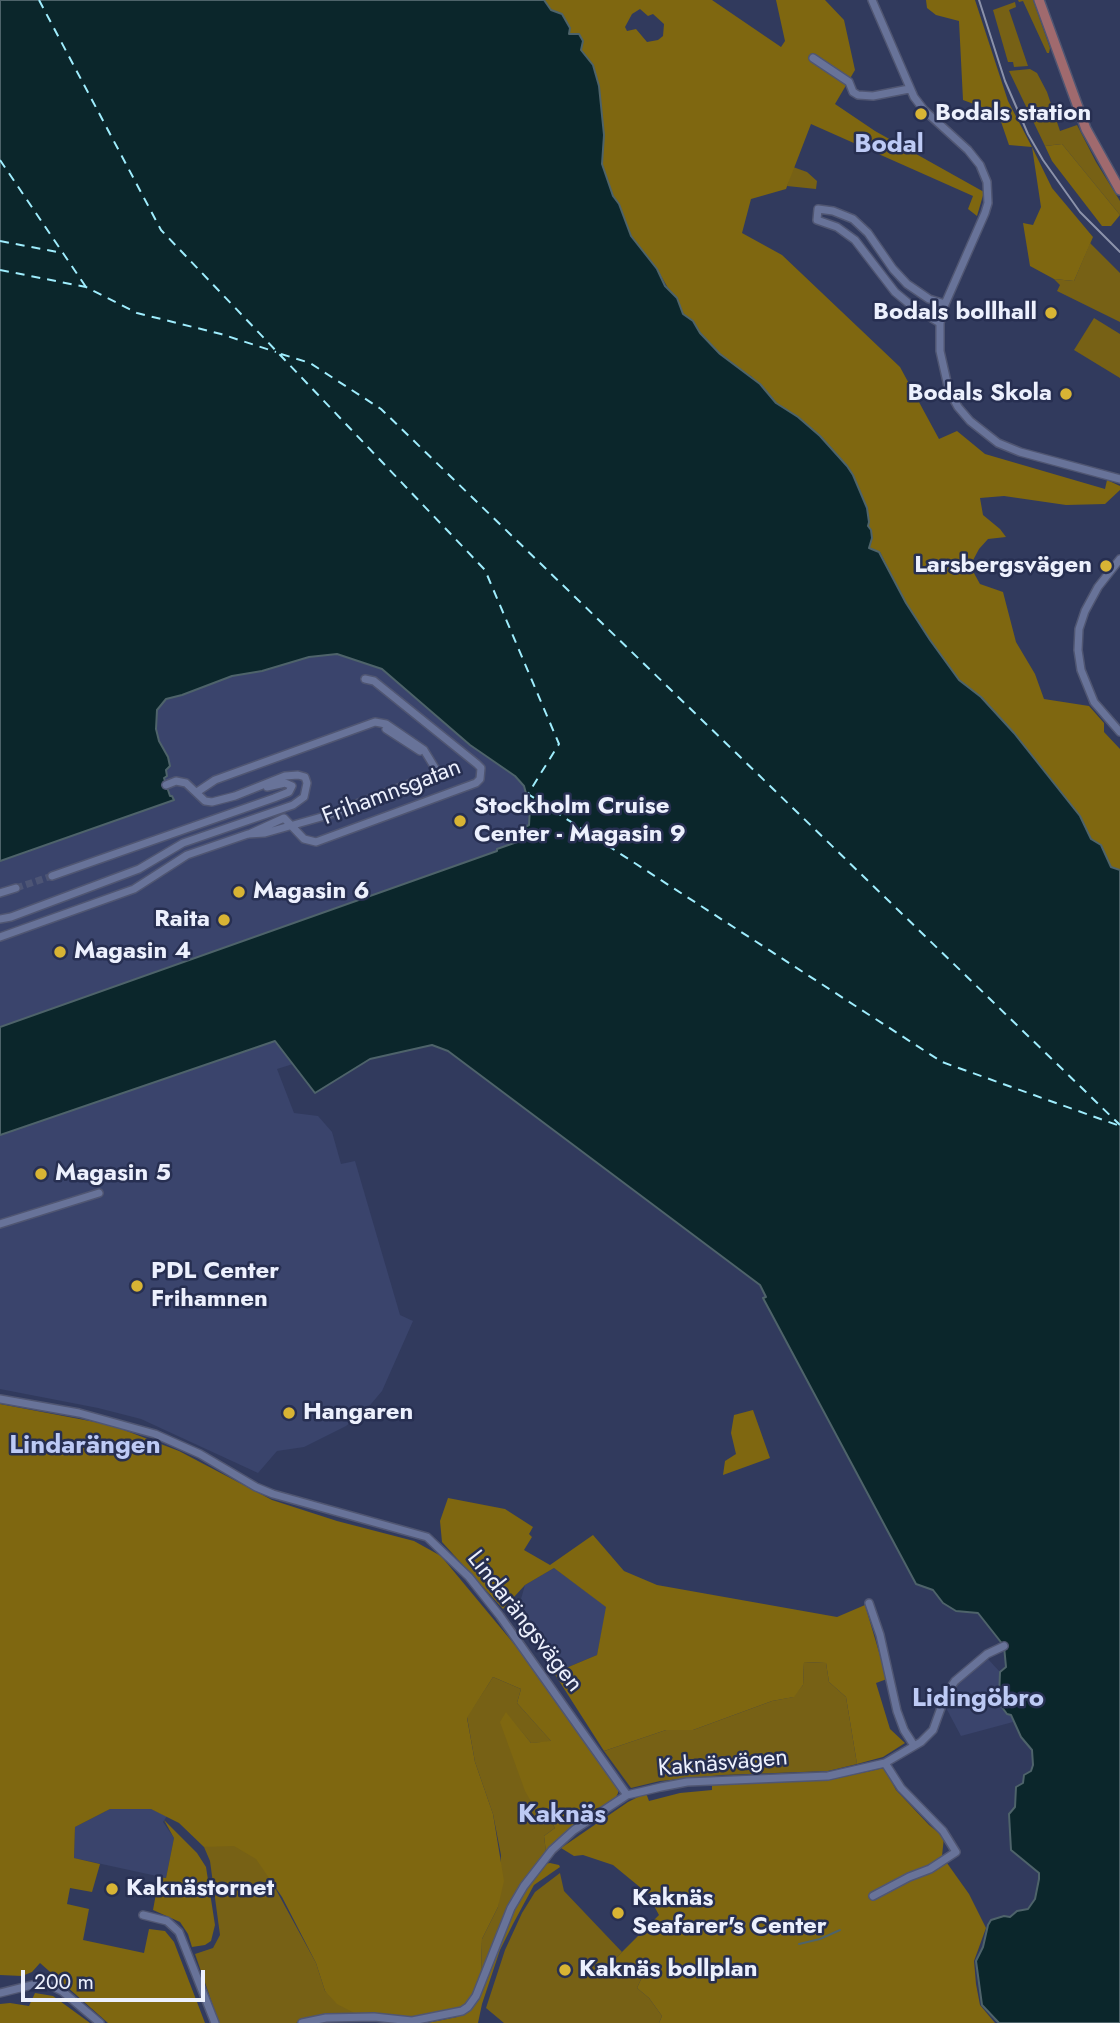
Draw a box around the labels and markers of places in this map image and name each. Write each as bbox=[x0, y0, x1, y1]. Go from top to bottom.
place label: Bodals station bbox=[935, 100, 1091, 128]
marker: Bodals station bbox=[913, 106, 929, 122]
place label: Bodals bollhall bbox=[873, 299, 1037, 327]
marker: Bodals bollhall bbox=[1043, 305, 1059, 321]
place label: Bodals Skola bbox=[907, 380, 1052, 408]
marker: Bodals Skola bbox=[1058, 386, 1074, 402]
place label: Larsbergsvägen bbox=[914, 552, 1092, 580]
marker: Larsbergsvägen bbox=[1098, 558, 1114, 574]
place label: Stockholm Cruise Center - Magasin 9 bbox=[474, 793, 686, 849]
marker: Stockholm Cruise Center - Magasin 9 bbox=[452, 813, 468, 829]
place label: Magasin 6 bbox=[253, 878, 370, 906]
marker: Magasin 6 bbox=[231, 884, 247, 900]
place label: Raita bbox=[154, 906, 210, 934]
marker: Raita bbox=[216, 912, 232, 928]
place label: Magasin 4 bbox=[74, 938, 191, 966]
marker: Magasin 4 bbox=[52, 944, 68, 960]
place label: Magasin 5 bbox=[55, 1160, 171, 1188]
marker: Magasin 5 bbox=[33, 1166, 49, 1182]
place label: PDL Center Frihamnen bbox=[151, 1258, 279, 1314]
marker: PDL Center Frihamnen bbox=[129, 1278, 145, 1294]
place label: Hangaren bbox=[303, 1399, 413, 1427]
marker: Hangaren bbox=[281, 1405, 297, 1421]
place label: Kaknästornet bbox=[126, 1875, 274, 1903]
marker: Kaknästornet bbox=[104, 1881, 120, 1897]
place label: Kaknäs Seafarer's Center bbox=[632, 1885, 827, 1941]
marker: Kaknäs Seafarer's Center bbox=[610, 1905, 626, 1921]
place label: Kaknäs bollplan bbox=[579, 1956, 758, 1984]
marker: Kaknäs bollplan bbox=[557, 1962, 573, 1978]

